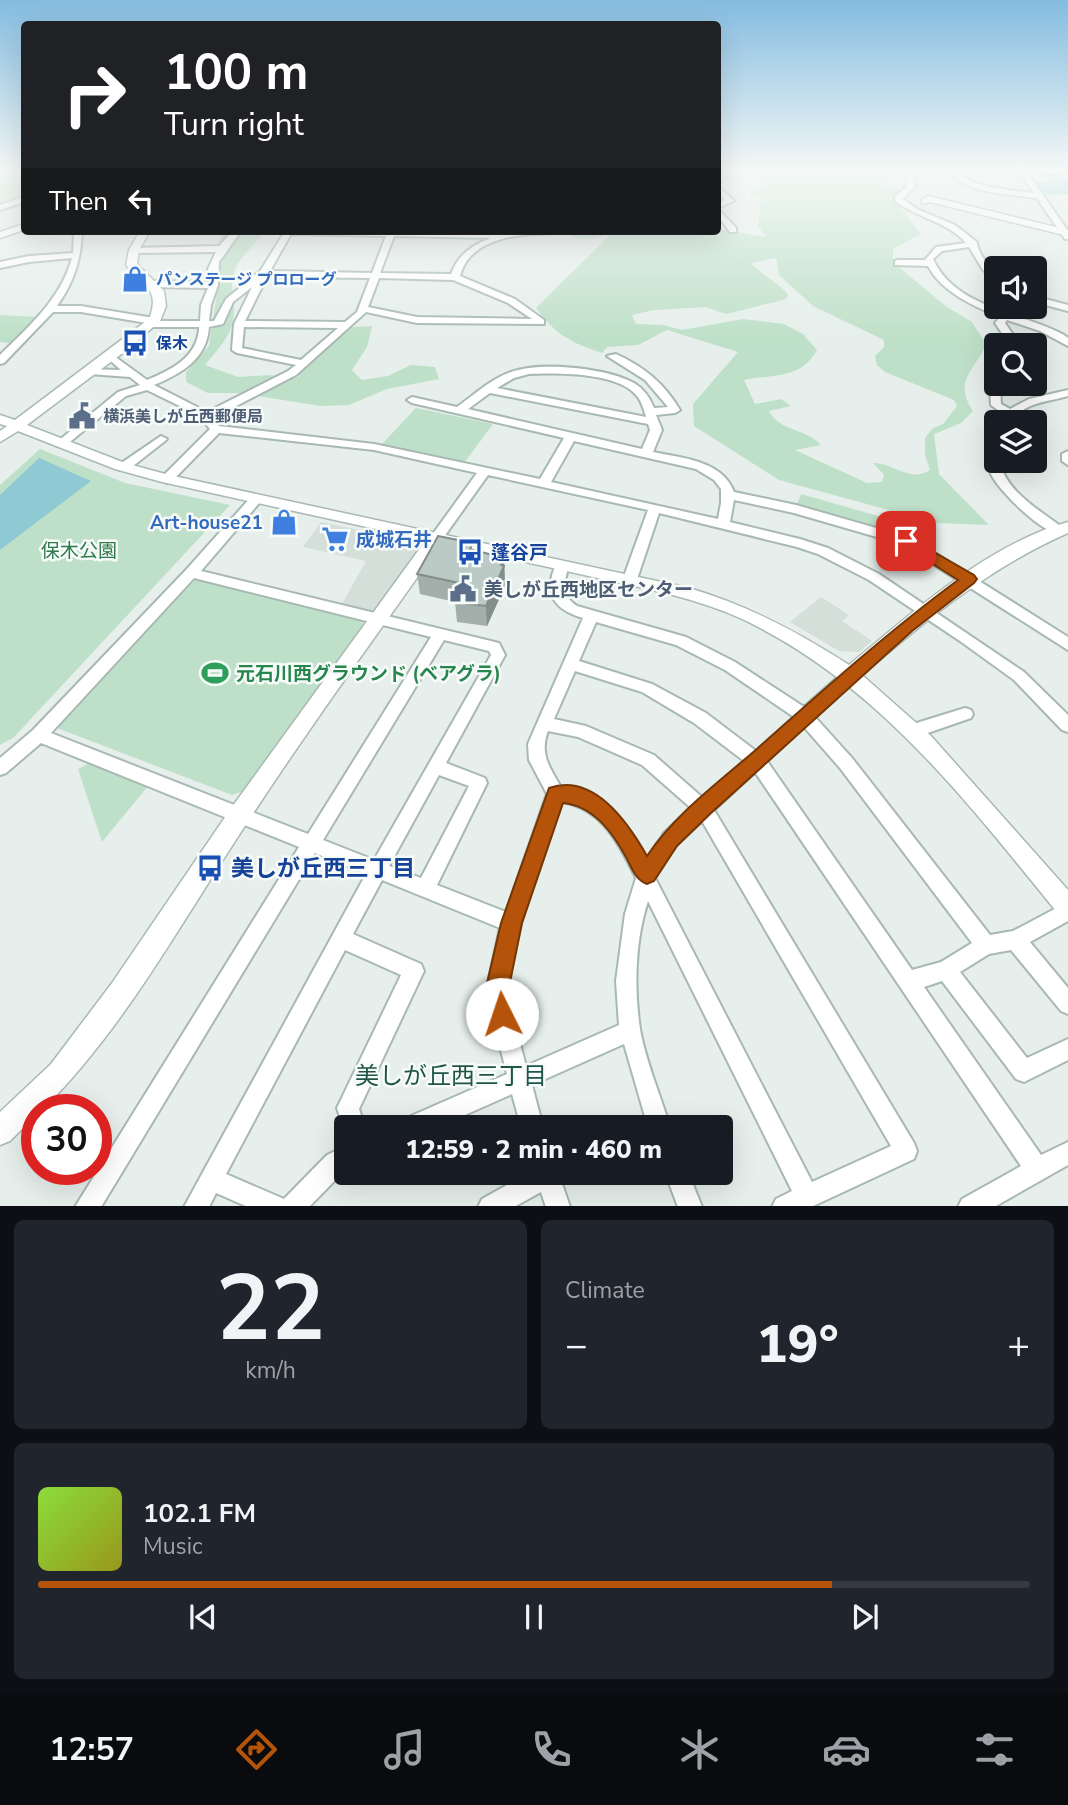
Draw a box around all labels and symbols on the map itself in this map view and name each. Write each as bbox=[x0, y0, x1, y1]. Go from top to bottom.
shop icon: パンステージ プロローグ bbox=[120, 264, 150, 294]
place label: パンステージ プロローグ bbox=[156, 269, 336, 291]
bus stop icon: 保木 bbox=[120, 328, 150, 358]
place label: 保木 bbox=[156, 333, 188, 355]
public building icon: 横浜美しが丘西郵便局 bbox=[67, 401, 97, 431]
place label: 横浜美しが丘西郵便局 bbox=[103, 406, 263, 428]
shop icon: Art-house21 bbox=[269, 507, 299, 537]
place label: Art-house21 bbox=[150, 510, 263, 536]
pin bbox=[876, 511, 936, 571]
supermarket icon: 成城石井 bbox=[320, 524, 350, 554]
place label: 成城石井 bbox=[356, 527, 432, 553]
bus stop icon: 蓬谷戸 bbox=[455, 537, 485, 567]
park label: 保木公園 bbox=[41, 538, 117, 564]
place label: 蓬谷戸 bbox=[491, 540, 548, 566]
public building icon: 美しが丘西地区センター bbox=[448, 574, 478, 604]
place label: 美しが丘西地区センター bbox=[484, 577, 693, 603]
sports icon: 元石川西グラウンド (ベアグラ) bbox=[200, 658, 230, 688]
place label: 元石川西グラウンド (ベアグラ) bbox=[236, 661, 501, 687]
bus stop icon: 美しが丘西三丁目 bbox=[195, 853, 225, 883]
place label: 美しが丘西三丁目 bbox=[231, 853, 415, 884]
position arrow bbox=[465, 977, 539, 1051]
district label: 美しが丘西三丁目 bbox=[355, 1060, 547, 1092]
speed limit sign: 30 bbox=[21, 1094, 112, 1185]

